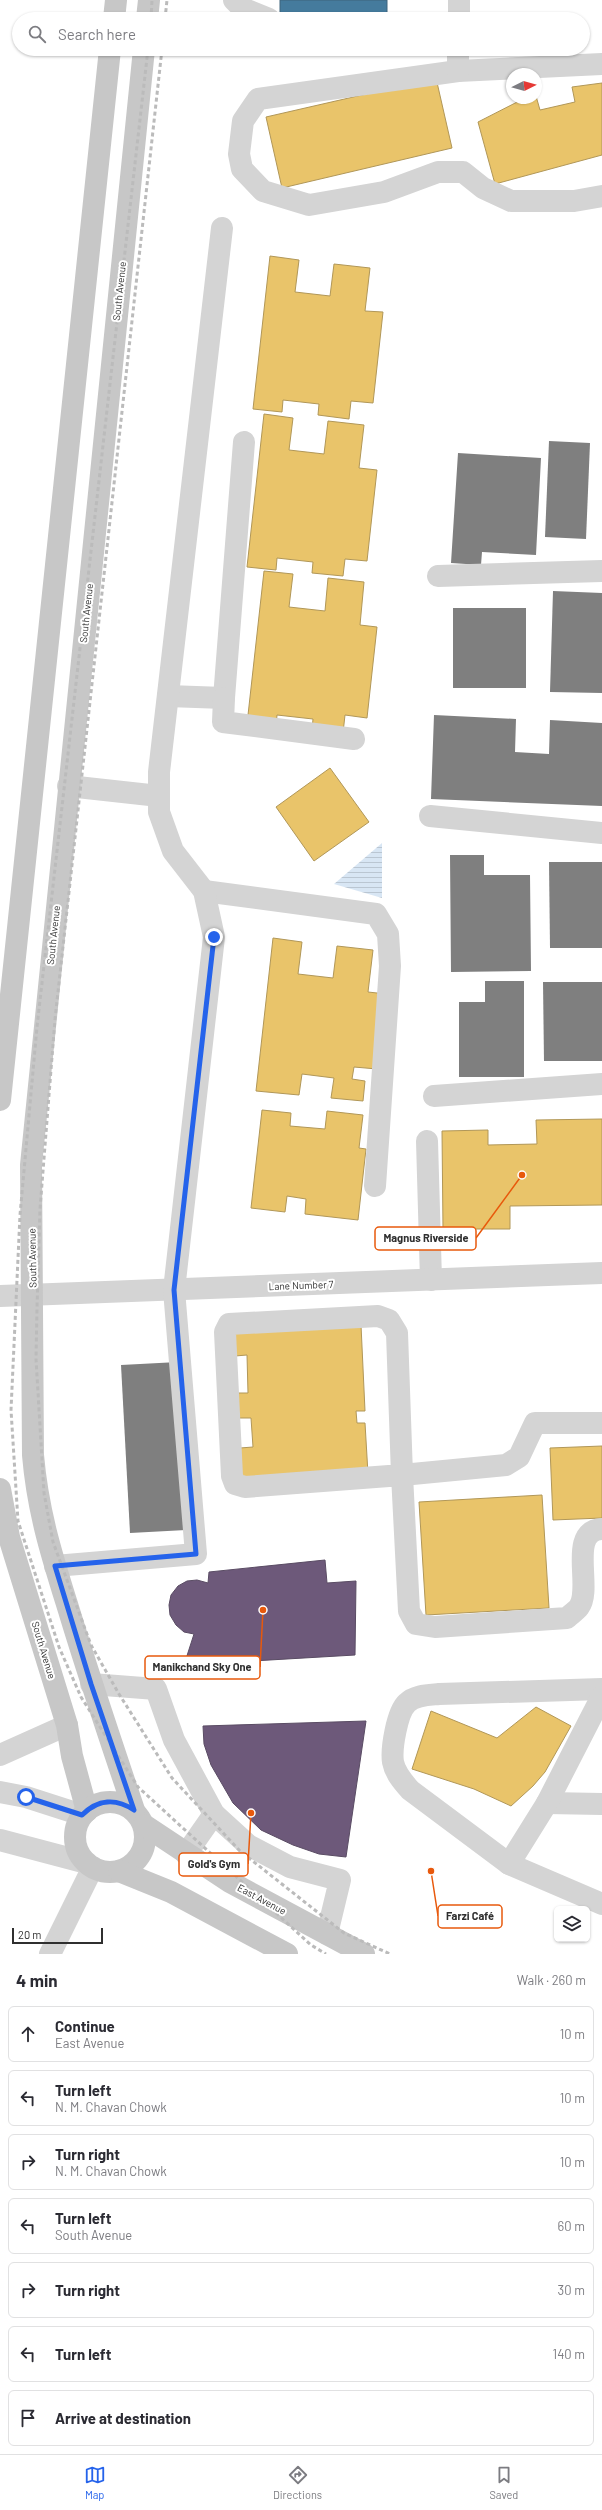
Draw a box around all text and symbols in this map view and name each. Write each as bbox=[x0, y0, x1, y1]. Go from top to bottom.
search box bbox=[12, 12, 590, 56]
icon: search bbox=[26, 23, 48, 45]
text: Search here bbox=[58, 25, 136, 43]
north arrow bbox=[506, 68, 542, 104]
street label: South Avenue bbox=[110, 261, 128, 321]
street label: South Avenue bbox=[77, 583, 95, 643]
street label: South Avenue bbox=[44, 905, 62, 965]
route end bbox=[205, 928, 223, 946]
callout: Magnus Riverside bbox=[375, 1227, 476, 1250]
street label: South Avenue bbox=[25, 1228, 39, 1288]
text: Magnus Riverside bbox=[383, 1231, 469, 1244]
street label: Lane Number 7 bbox=[268, 1278, 334, 1292]
street label: South Avenue bbox=[30, 1620, 58, 1680]
callout: Manikchand Sky One bbox=[145, 1656, 260, 1679]
text: Manikchand Sky One bbox=[153, 1660, 251, 1673]
route start bbox=[17, 1788, 35, 1806]
callout: Gold's Gym bbox=[179, 1853, 248, 1876]
text: Gold's Gym bbox=[188, 1857, 240, 1870]
street label: East Avenue bbox=[236, 1881, 288, 1917]
callout: Farzi Café bbox=[438, 1905, 502, 1928]
map controls bbox=[554, 1906, 590, 1942]
button: layers bbox=[554, 1906, 590, 1942]
text: Farzi Café bbox=[446, 1909, 494, 1922]
scale bar bbox=[12, 1926, 103, 1945]
text: 20 m bbox=[18, 1928, 41, 1941]
text: 4 min bbox=[16, 1970, 58, 1990]
text: Walk · 260 m bbox=[517, 1972, 586, 1988]
text: Continue bbox=[55, 2017, 115, 2035]
icon: ahead bbox=[17, 2023, 39, 2045]
text: 10 m bbox=[560, 2026, 585, 2042]
text: East Avenue bbox=[55, 2035, 124, 2051]
text: Turn left bbox=[55, 2081, 111, 2099]
icon: left bbox=[17, 2087, 39, 2109]
text: 10 m bbox=[560, 2090, 585, 2106]
text: N. M. Chavan Chowk bbox=[55, 2099, 167, 2115]
text: Turn right bbox=[55, 2145, 120, 2163]
icon: right bbox=[17, 2151, 39, 2173]
text: 10 m bbox=[560, 2154, 585, 2170]
text: N. M. Chavan Chowk bbox=[55, 2163, 167, 2179]
text: Turn left bbox=[55, 2209, 111, 2227]
icon: left bbox=[17, 2215, 39, 2237]
text: 60 m bbox=[558, 2218, 585, 2234]
text: South Avenue bbox=[55, 2227, 132, 2243]
icon: right bbox=[17, 2279, 39, 2301]
text: Turn right bbox=[55, 2281, 120, 2299]
text: 30 m bbox=[558, 2282, 585, 2298]
icon: left bbox=[17, 2343, 39, 2365]
text: Turn left bbox=[55, 2345, 111, 2363]
text: 140 m bbox=[553, 2346, 585, 2362]
icon: arrive bbox=[17, 2407, 39, 2429]
text: Arrive at destination bbox=[55, 2409, 191, 2427]
tab: Map bbox=[84, 2464, 106, 2501]
tab: Directions bbox=[273, 2464, 322, 2501]
tab: Saved bbox=[489, 2464, 518, 2501]

